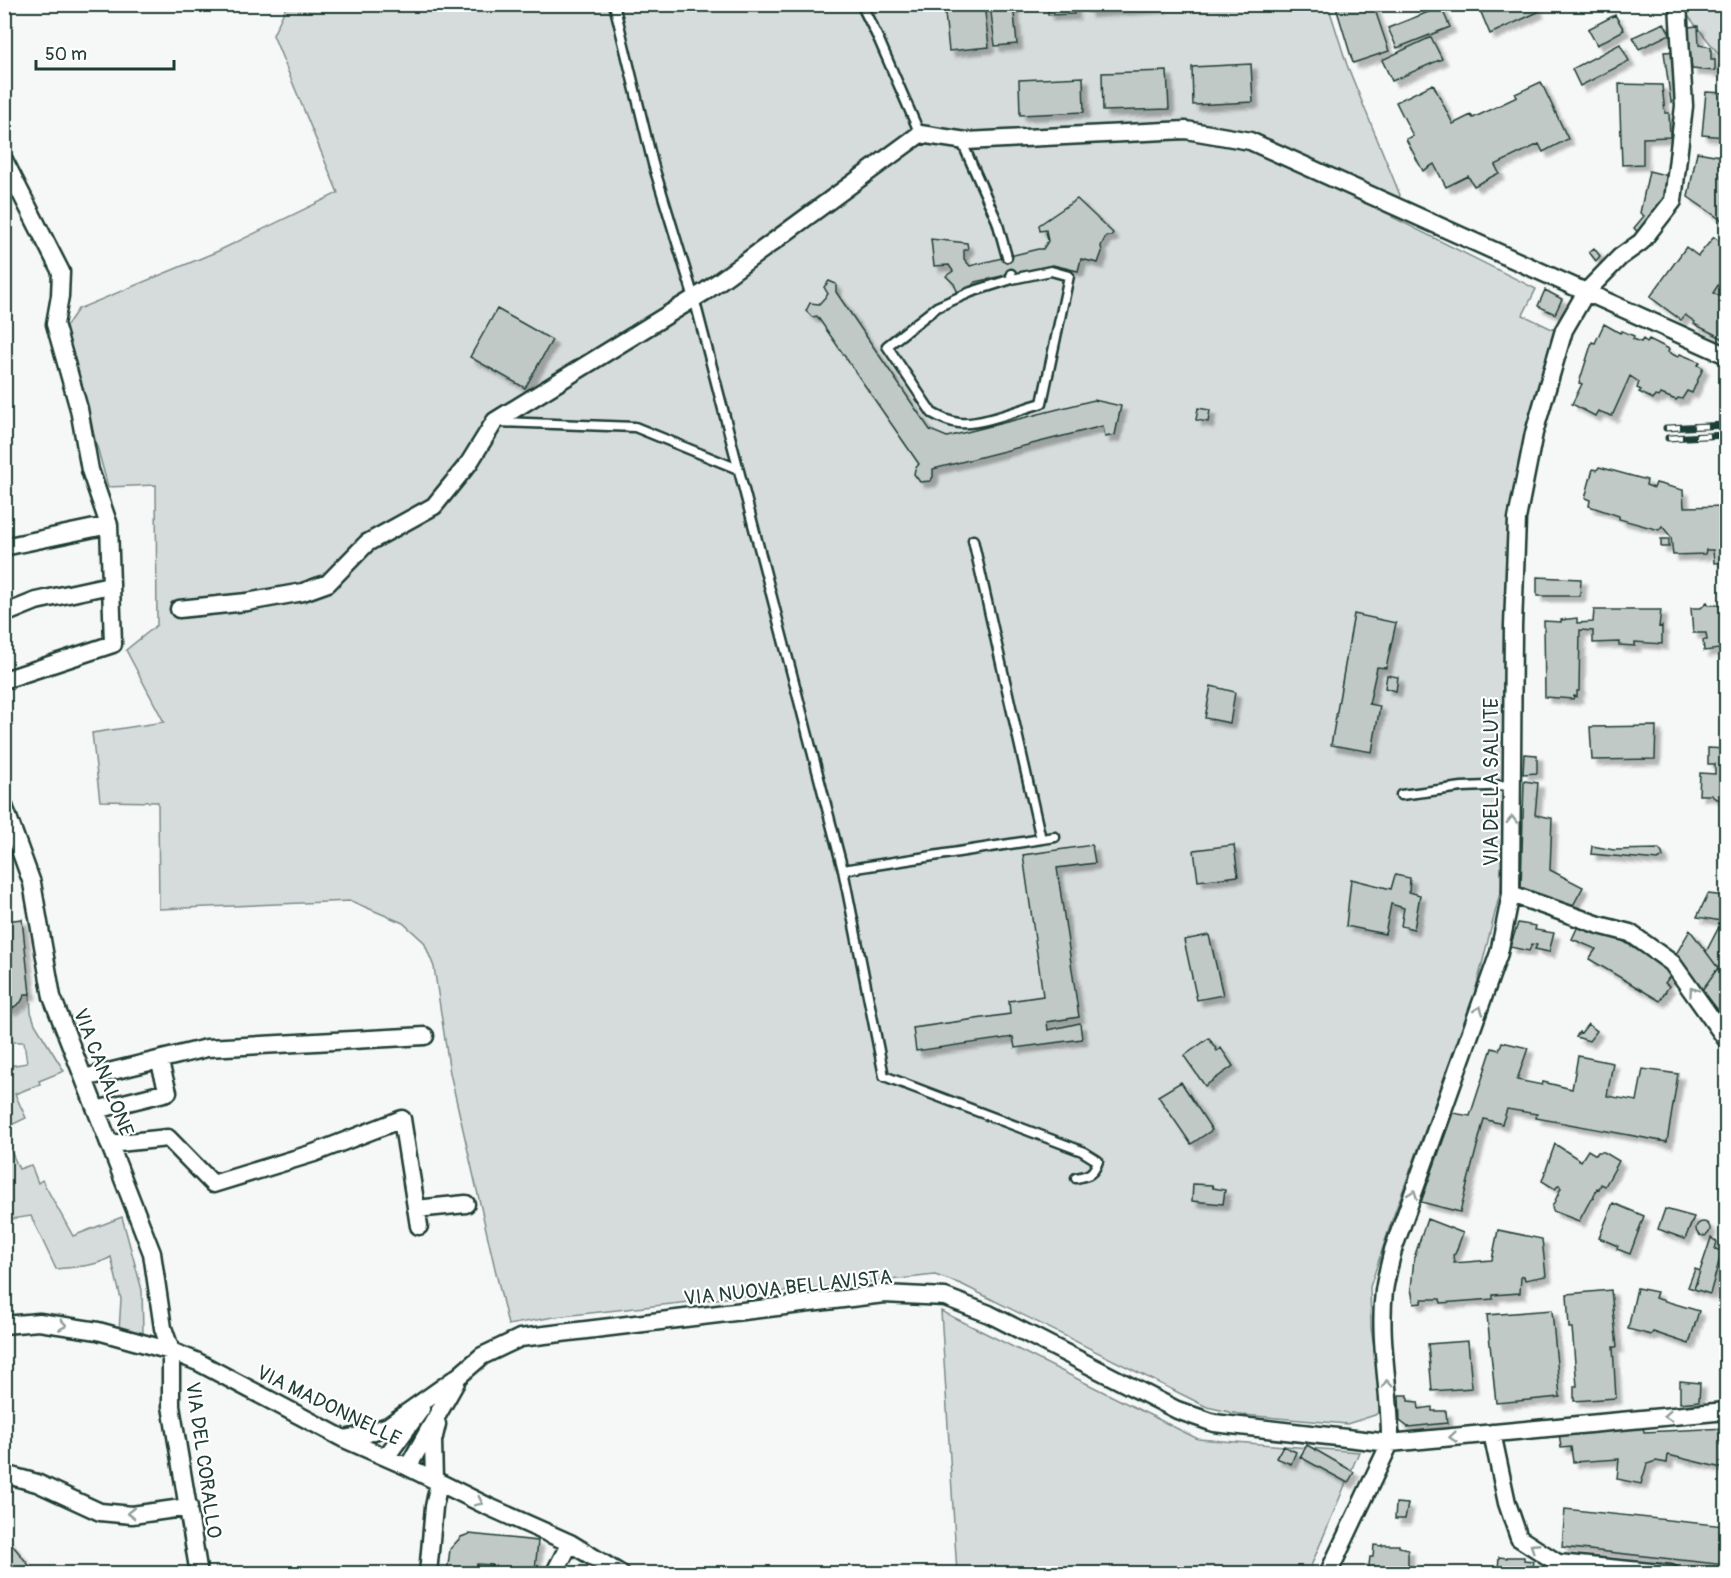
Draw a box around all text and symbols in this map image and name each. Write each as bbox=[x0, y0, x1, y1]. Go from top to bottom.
scale bar bbox=[36, 33, 174, 71]
text: 50 m bbox=[45, 43, 87, 66]
street label: VIA DELLA SALUTE bbox=[1479, 698, 1504, 866]
one-way arrow bbox=[1506, 816, 1518, 825]
one-way arrow bbox=[1689, 987, 1700, 998]
street label: VIA CANALONE bbox=[68, 1005, 139, 1140]
one-way arrow bbox=[1471, 1006, 1484, 1016]
one-way arrow bbox=[1406, 1189, 1419, 1200]
street label: VIA NUOVA BELLAVISTA bbox=[683, 1264, 894, 1311]
one-way arrow bbox=[58, 1319, 67, 1331]
street label: VIA MADONNELLE bbox=[252, 1360, 405, 1451]
street label: VIA DEL CORALLO bbox=[180, 1380, 227, 1540]
one-way arrow bbox=[1381, 1380, 1394, 1389]
one-way arrow bbox=[1664, 1409, 1673, 1422]
one-way arrow bbox=[1449, 1430, 1458, 1443]
one-way arrow bbox=[472, 1495, 483, 1506]
one-way arrow bbox=[126, 1507, 135, 1520]
one-way arrow bbox=[1530, 1543, 1541, 1554]

